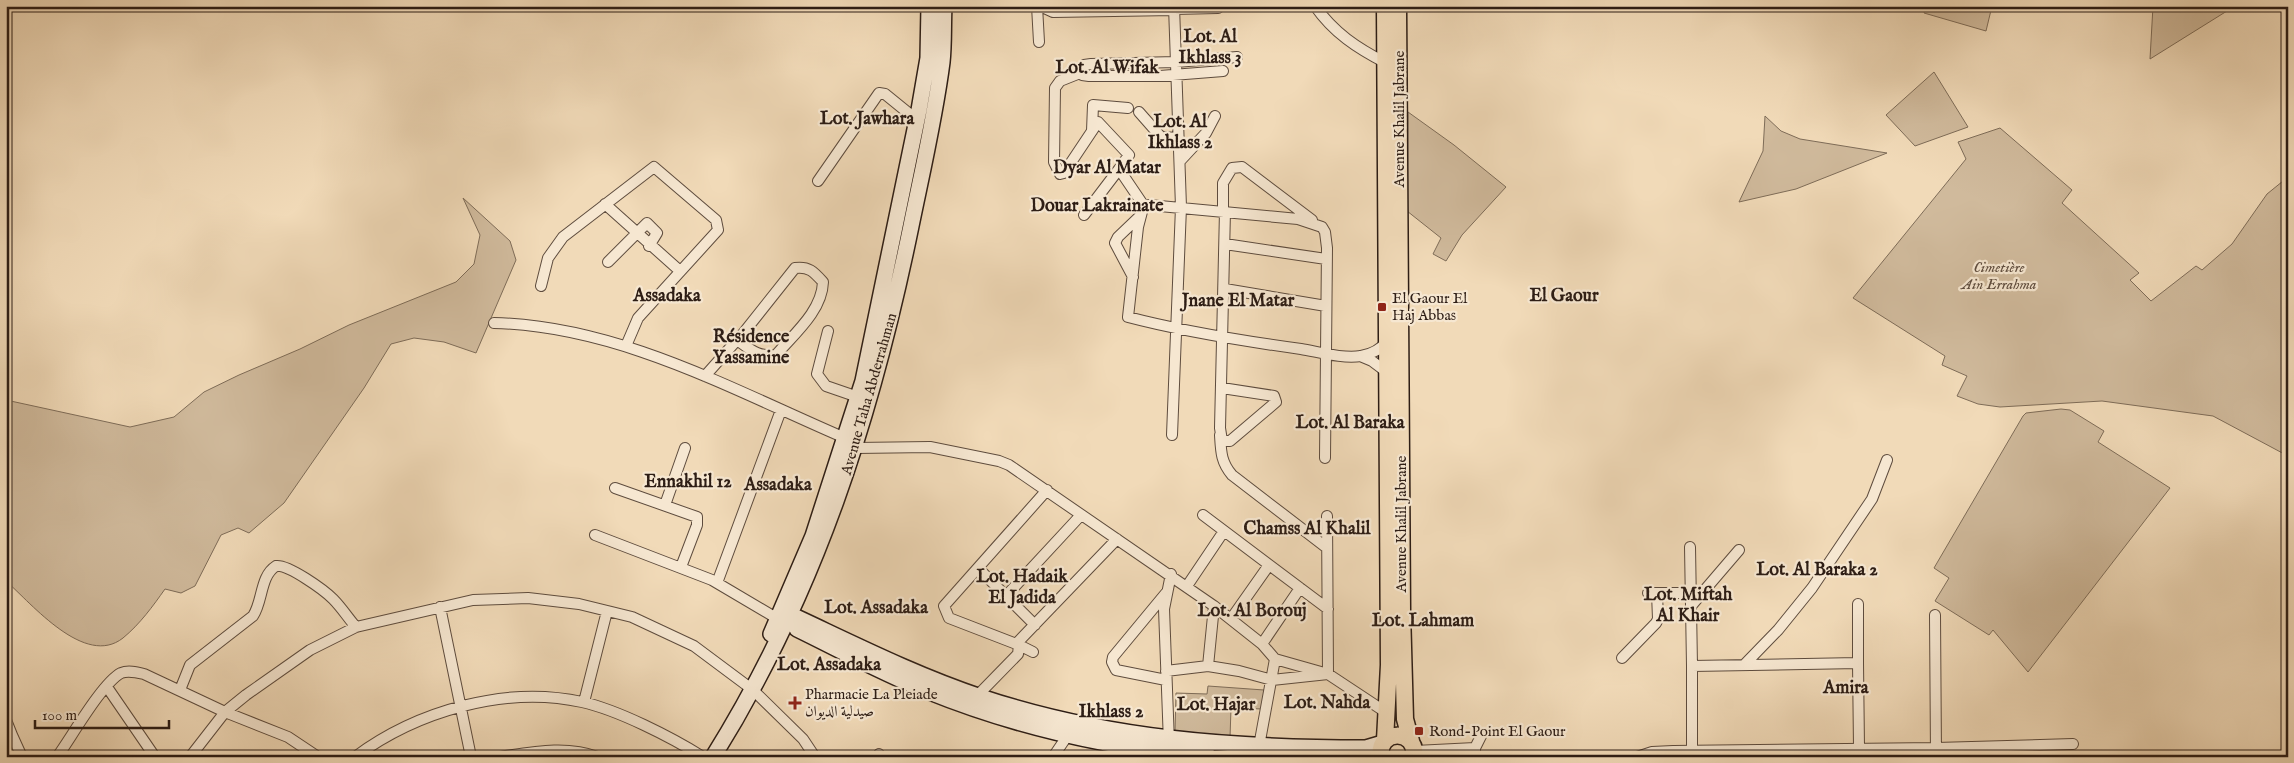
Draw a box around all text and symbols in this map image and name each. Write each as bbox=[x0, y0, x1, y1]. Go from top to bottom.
district label: Lot. Al Ikhlass 3 bbox=[1179, 26, 1241, 70]
street label: Avenue Khalil Jabrane bbox=[1390, 50, 1409, 188]
district label: Lot. Al Wifak bbox=[1055, 57, 1160, 80]
district label: Lot. Jawhara bbox=[820, 108, 915, 131]
district label: Lot. Al Ikhlass 2 bbox=[1148, 111, 1213, 155]
district label: Dyar Al Matar bbox=[1053, 157, 1161, 180]
district label: Douar Lakrainate bbox=[1031, 195, 1164, 218]
park label: Cimetière Ain Errahma bbox=[1960, 258, 2037, 294]
district label: Assadaka bbox=[632, 285, 702, 308]
district label: El Gaour bbox=[1530, 285, 1599, 308]
place label: El Gaour El Haj Abbas bbox=[1392, 289, 1468, 325]
district label: Jnane El Matar bbox=[1180, 290, 1295, 313]
marker: El Gaour El Haj Abbas bbox=[1376, 301, 1388, 313]
street label: Avenue Taha Abderrahman bbox=[836, 311, 901, 478]
district label: Résidence Yassamine bbox=[713, 326, 790, 370]
district label: Lot. Al Baraka bbox=[1295, 412, 1406, 435]
street label: Avenue Khalil Jabrane bbox=[1392, 455, 1411, 593]
district label: Ennakhil 12 bbox=[644, 471, 732, 494]
district label: Assadaka bbox=[743, 474, 813, 497]
district label: Chamss Al Khalil bbox=[1244, 518, 1371, 541]
district label: Lot. Al Baraka 2 bbox=[1756, 559, 1878, 582]
district label: Lot. Hadaik El Jadida bbox=[976, 566, 1069, 610]
district label: Lot. Miftah Al Khair bbox=[1644, 584, 1733, 628]
district label: Lot. Assadaka bbox=[824, 597, 929, 620]
district label: Lot. Al Borouj bbox=[1197, 600, 1307, 623]
district label: Lot. Lahmam bbox=[1372, 610, 1474, 633]
district label: Lot. Assadaka bbox=[777, 654, 882, 677]
district label: Amira bbox=[1822, 677, 1870, 700]
place label: Pharmacie La Pleiade صيدلية الديوان bbox=[805, 685, 938, 721]
district label: Lot. Nahda bbox=[1284, 692, 1371, 715]
district label: Lot. Hajar bbox=[1177, 694, 1256, 717]
marker: Pharmacie La Pleiade صيدلية الديوان bbox=[789, 697, 801, 709]
scale bar bbox=[35, 698, 169, 730]
district label: Ikhlass 2 bbox=[1079, 701, 1144, 724]
text: 100 m bbox=[42, 706, 78, 725]
place label: Rond-Point El Gaour bbox=[1429, 722, 1566, 741]
marker: Rond-Point El Gaour bbox=[1413, 725, 1425, 737]

